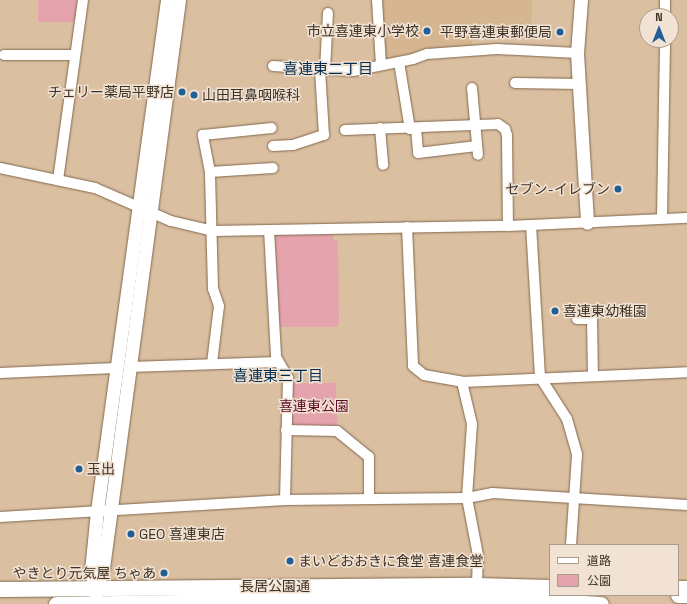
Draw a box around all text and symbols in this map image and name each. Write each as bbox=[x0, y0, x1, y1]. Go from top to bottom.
north arrow bbox=[639, 8, 679, 48]
text: N bbox=[655, 10, 663, 24]
place label: 市立喜連東小学校 bbox=[307, 23, 419, 39]
place label: 平野喜連東郵便局 bbox=[440, 24, 552, 40]
marker: 市立喜連東小学校 bbox=[422, 26, 432, 36]
marker: 平野喜連東郵便局 bbox=[555, 27, 565, 37]
district label: 喜連東二丁目 bbox=[283, 60, 373, 78]
place label: チェリー薬局平野店 bbox=[48, 84, 174, 100]
marker: チェリー薬局平野店 bbox=[177, 87, 187, 97]
place label: 山田耳鼻咽喉科 bbox=[202, 87, 300, 103]
marker: 山田耳鼻咽喉科 bbox=[189, 90, 199, 100]
place label: セブン-イレブン bbox=[506, 181, 610, 197]
marker: セブン-イレブン bbox=[613, 184, 623, 194]
place label: 喜連東幼稚園 bbox=[563, 303, 647, 319]
marker: 喜連東幼稚園 bbox=[550, 306, 560, 316]
district label: 喜連東三丁目 bbox=[233, 367, 323, 385]
park label: 喜連東公園 bbox=[279, 398, 349, 414]
place label: 玉出 bbox=[87, 461, 115, 477]
marker: 玉出 bbox=[74, 464, 84, 474]
place label: GEO 喜連東店 bbox=[139, 526, 225, 542]
marker: GEO 喜連東店 bbox=[126, 529, 136, 539]
legend bbox=[549, 544, 679, 596]
place label: まいどおおきに食堂 喜連食堂 bbox=[298, 553, 484, 569]
text: 道路 bbox=[587, 553, 611, 569]
marker: まいどおおきに食堂 喜連食堂 bbox=[285, 556, 295, 566]
place label: やきとり元気屋 ちゃあ bbox=[12, 565, 156, 581]
marker: やきとり元気屋 ちゃあ bbox=[159, 568, 169, 578]
text: 公園 bbox=[587, 573, 611, 589]
street label: 長居公園通 bbox=[240, 578, 310, 594]

